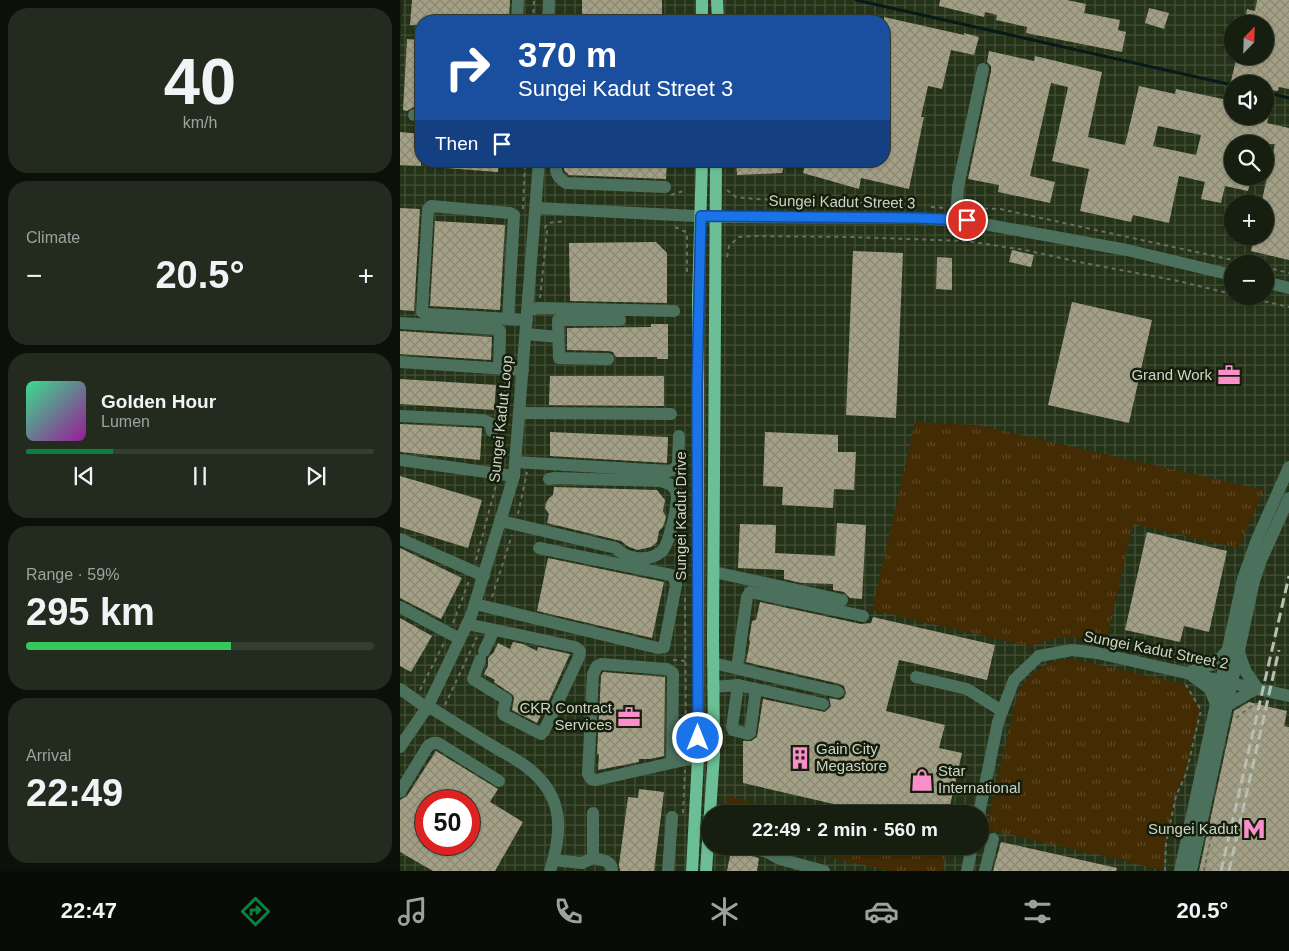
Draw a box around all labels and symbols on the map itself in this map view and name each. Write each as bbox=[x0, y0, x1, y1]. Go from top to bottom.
north arrow bbox=[1224, 15, 1274, 65]
street label: Sungei Kadut Street 3 bbox=[768, 192, 916, 211]
pin bbox=[946, 199, 988, 241]
street label: Sungei Kadut Loop bbox=[485, 355, 516, 483]
office icon: Grand Work bbox=[1216, 362, 1242, 388]
place label: Grand Work bbox=[1131, 366, 1212, 383]
street label: Sungei Kadut Drive bbox=[672, 451, 689, 581]
street label: Sungei Kadut Street 2 bbox=[1082, 627, 1230, 672]
place label: CKR Contract Services bbox=[519, 699, 613, 733]
office icon: CKR Contract Services bbox=[616, 704, 642, 730]
position arrow bbox=[671, 711, 723, 763]
place label: Gain City Megastore bbox=[816, 740, 887, 774]
building icon: Gain City Megastore bbox=[787, 745, 813, 771]
place label: Star International bbox=[938, 762, 1021, 796]
shop icon: Star International bbox=[909, 767, 935, 793]
speed limit sign: 50 bbox=[415, 790, 480, 855]
metro station icon: Sungei Kadut bbox=[1241, 816, 1267, 842]
place label: Sungei Kadut bbox=[1148, 820, 1239, 837]

